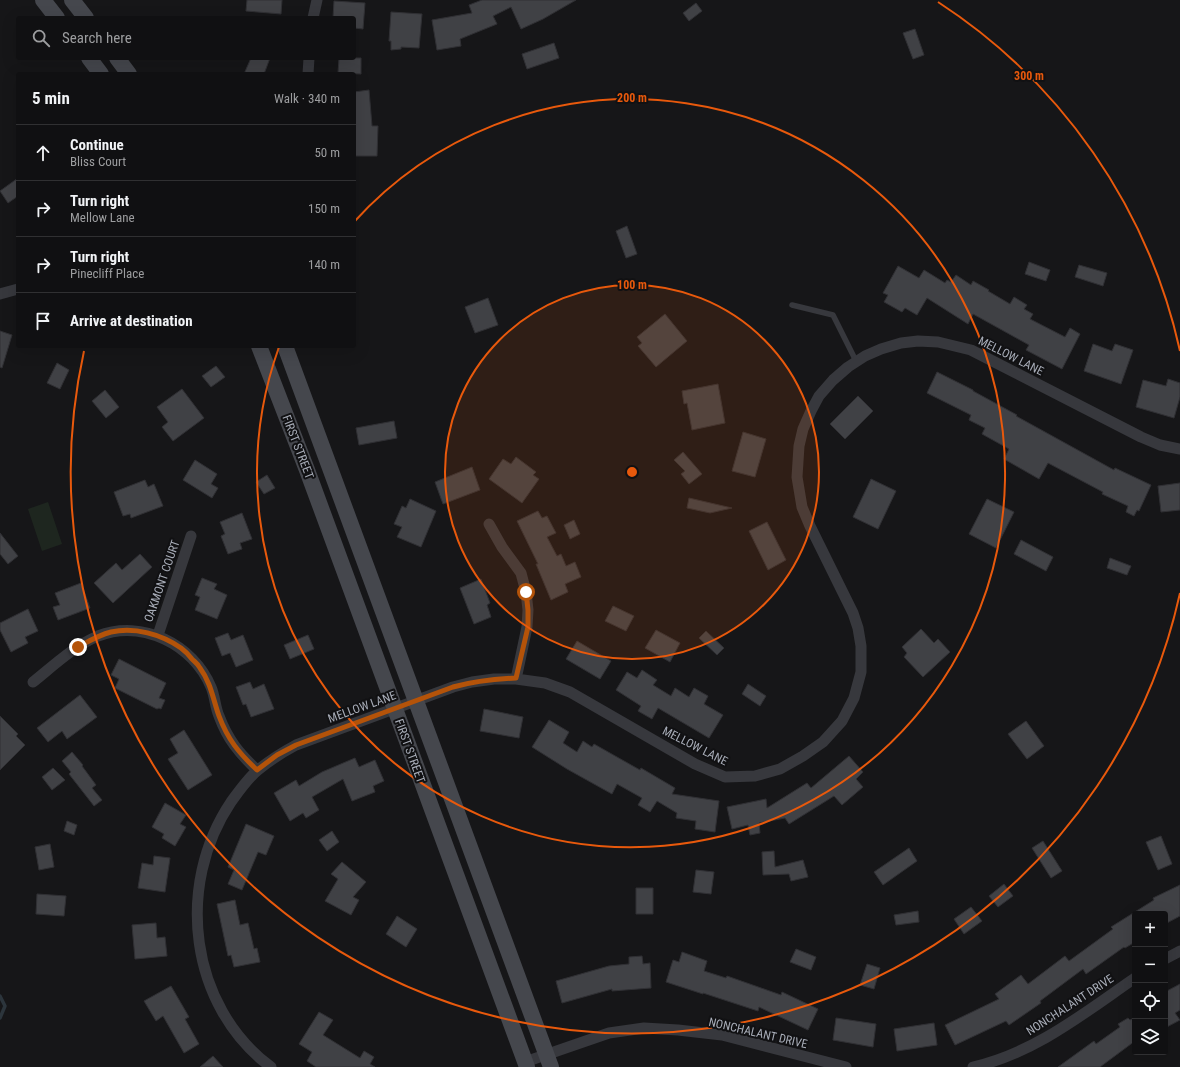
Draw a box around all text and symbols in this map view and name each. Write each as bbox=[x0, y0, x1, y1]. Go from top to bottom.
search box bbox=[16, 16, 356, 60]
icon: search bbox=[30, 27, 52, 49]
text: Search here bbox=[62, 29, 132, 47]
text: 300 m bbox=[1014, 69, 1044, 83]
text: 5 min bbox=[32, 88, 70, 108]
text: Walk · 340 m bbox=[274, 91, 340, 106]
text: 200 m bbox=[617, 91, 647, 105]
text: Continue bbox=[70, 136, 124, 154]
icon: ahead bbox=[32, 142, 54, 164]
text: 50 m bbox=[314, 145, 340, 160]
text: Bliss Court bbox=[70, 154, 126, 169]
text: Turn right bbox=[70, 192, 129, 210]
icon: right bbox=[32, 198, 54, 220]
text: 150 m bbox=[308, 201, 340, 216]
text: Mellow Lane bbox=[70, 210, 135, 225]
text: Turn right bbox=[70, 248, 129, 266]
icon: right bbox=[32, 254, 54, 276]
text: 140 m bbox=[308, 257, 340, 272]
text: Pinecliff Place bbox=[70, 266, 144, 281]
text: 100 m bbox=[617, 278, 647, 292]
icon: arrive bbox=[32, 310, 54, 332]
text: Arrive at destination bbox=[70, 312, 193, 330]
street label: MELLOW LANE bbox=[976, 334, 1046, 378]
street label: FIRST STREET bbox=[279, 413, 317, 481]
centre of rings bbox=[625, 465, 639, 479]
street label: OAKMONT COURT bbox=[141, 538, 183, 624]
route start bbox=[517, 583, 535, 601]
route end bbox=[69, 638, 87, 656]
street label: MELLOW LANE bbox=[326, 688, 398, 726]
street label: FIRST STREET bbox=[392, 717, 428, 785]
street label: MELLOW LANE bbox=[660, 724, 730, 768]
map controls bbox=[1132, 911, 1168, 1055]
button: + bbox=[1132, 911, 1168, 947]
button: − bbox=[1132, 947, 1168, 983]
street label: NONCHALANT DRIVE bbox=[1024, 972, 1116, 1038]
button: locate bbox=[1132, 983, 1168, 1019]
street label: NONCHALANT DRIVE bbox=[707, 1015, 809, 1051]
button: layers bbox=[1132, 1019, 1168, 1055]

